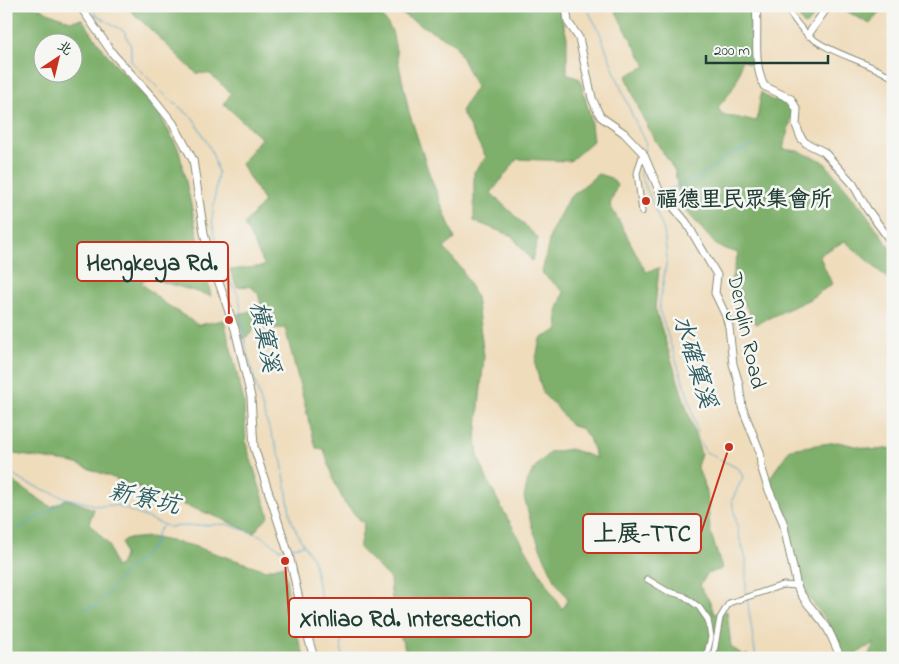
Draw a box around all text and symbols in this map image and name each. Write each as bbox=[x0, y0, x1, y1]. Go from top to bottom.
north arrow bbox=[32, 32, 82, 82]
scale bar bbox=[706, 32, 829, 64]
text: 北 bbox=[53, 36, 76, 61]
text: 200 m bbox=[714, 40, 750, 62]
place label: 福德里民眾集會所 bbox=[656, 185, 832, 217]
marker: 福德里民眾集會所 bbox=[640, 195, 652, 207]
callout: Hengkeya Rd. bbox=[77, 242, 228, 281]
text: Hengkeya Rd. bbox=[86, 247, 218, 283]
street label: Denglin Road bbox=[716, 269, 773, 392]
water label: 橫窠溪 bbox=[239, 298, 287, 378]
water label: 水確窠溪 bbox=[662, 311, 724, 415]
water label: 新寮坑 bbox=[105, 475, 186, 526]
callout: 上展-TTC bbox=[583, 514, 701, 553]
text: 上展-TTC bbox=[593, 518, 691, 553]
callout: Xinliao Rd. Intersection bbox=[289, 598, 531, 637]
text: Xinliao Rd. Intersection bbox=[299, 603, 521, 638]

